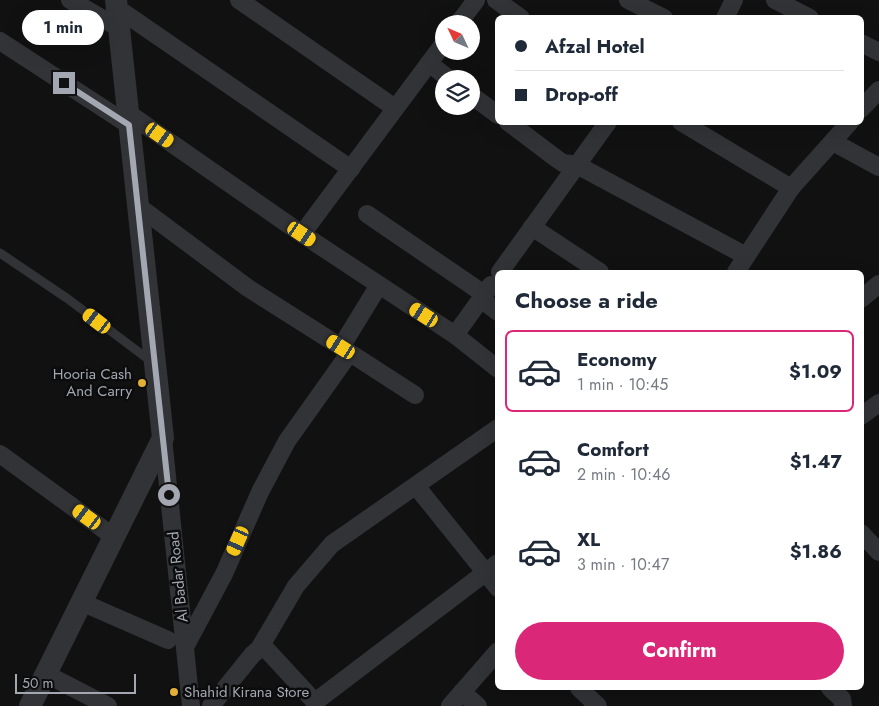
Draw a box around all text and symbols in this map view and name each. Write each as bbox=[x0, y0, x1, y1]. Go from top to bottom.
callout: 1 min bbox=[23, 11, 105, 46]
north arrow bbox=[435, 15, 480, 60]
map controls bbox=[435, 15, 480, 115]
text: 1 min bbox=[43, 16, 83, 39]
text: Afzal Hotel bbox=[545, 33, 645, 60]
button: layers bbox=[435, 70, 480, 115]
route end bbox=[53, 72, 75, 94]
text: Drop-off bbox=[545, 81, 618, 108]
car bbox=[143, 120, 176, 150]
car bbox=[285, 219, 318, 249]
text: Choose a ride bbox=[515, 284, 658, 316]
car bbox=[407, 301, 440, 329]
car bbox=[80, 306, 113, 336]
car bbox=[324, 333, 357, 361]
text: Economy bbox=[577, 346, 657, 373]
icon: car bbox=[517, 349, 562, 394]
text: $1.09 bbox=[789, 358, 842, 385]
place label: Hooria Cash And Carry bbox=[53, 363, 132, 402]
text: 1 min · 10:45 bbox=[577, 373, 668, 396]
marker: Hooria Cash And Carry bbox=[136, 377, 148, 389]
text: Comfort bbox=[577, 436, 649, 463]
icon: car bbox=[517, 439, 562, 484]
text: $1.47 bbox=[790, 448, 842, 475]
text: 2 min · 10:46 bbox=[577, 463, 671, 486]
route start bbox=[158, 484, 180, 506]
car bbox=[70, 502, 103, 532]
car bbox=[225, 524, 250, 558]
text: XL bbox=[577, 526, 600, 553]
icon: car bbox=[517, 529, 562, 574]
street label: Al Badar Road bbox=[162, 530, 194, 624]
text: $1.86 bbox=[790, 538, 842, 565]
text: 3 min · 10:47 bbox=[577, 553, 669, 576]
button: Confirm bbox=[515, 622, 844, 680]
scale bar bbox=[15, 671, 136, 694]
text: 50 m bbox=[22, 673, 53, 693]
place label: Shahid Kirana Store bbox=[184, 681, 309, 703]
marker: Shahid Kirana Store bbox=[168, 686, 180, 698]

